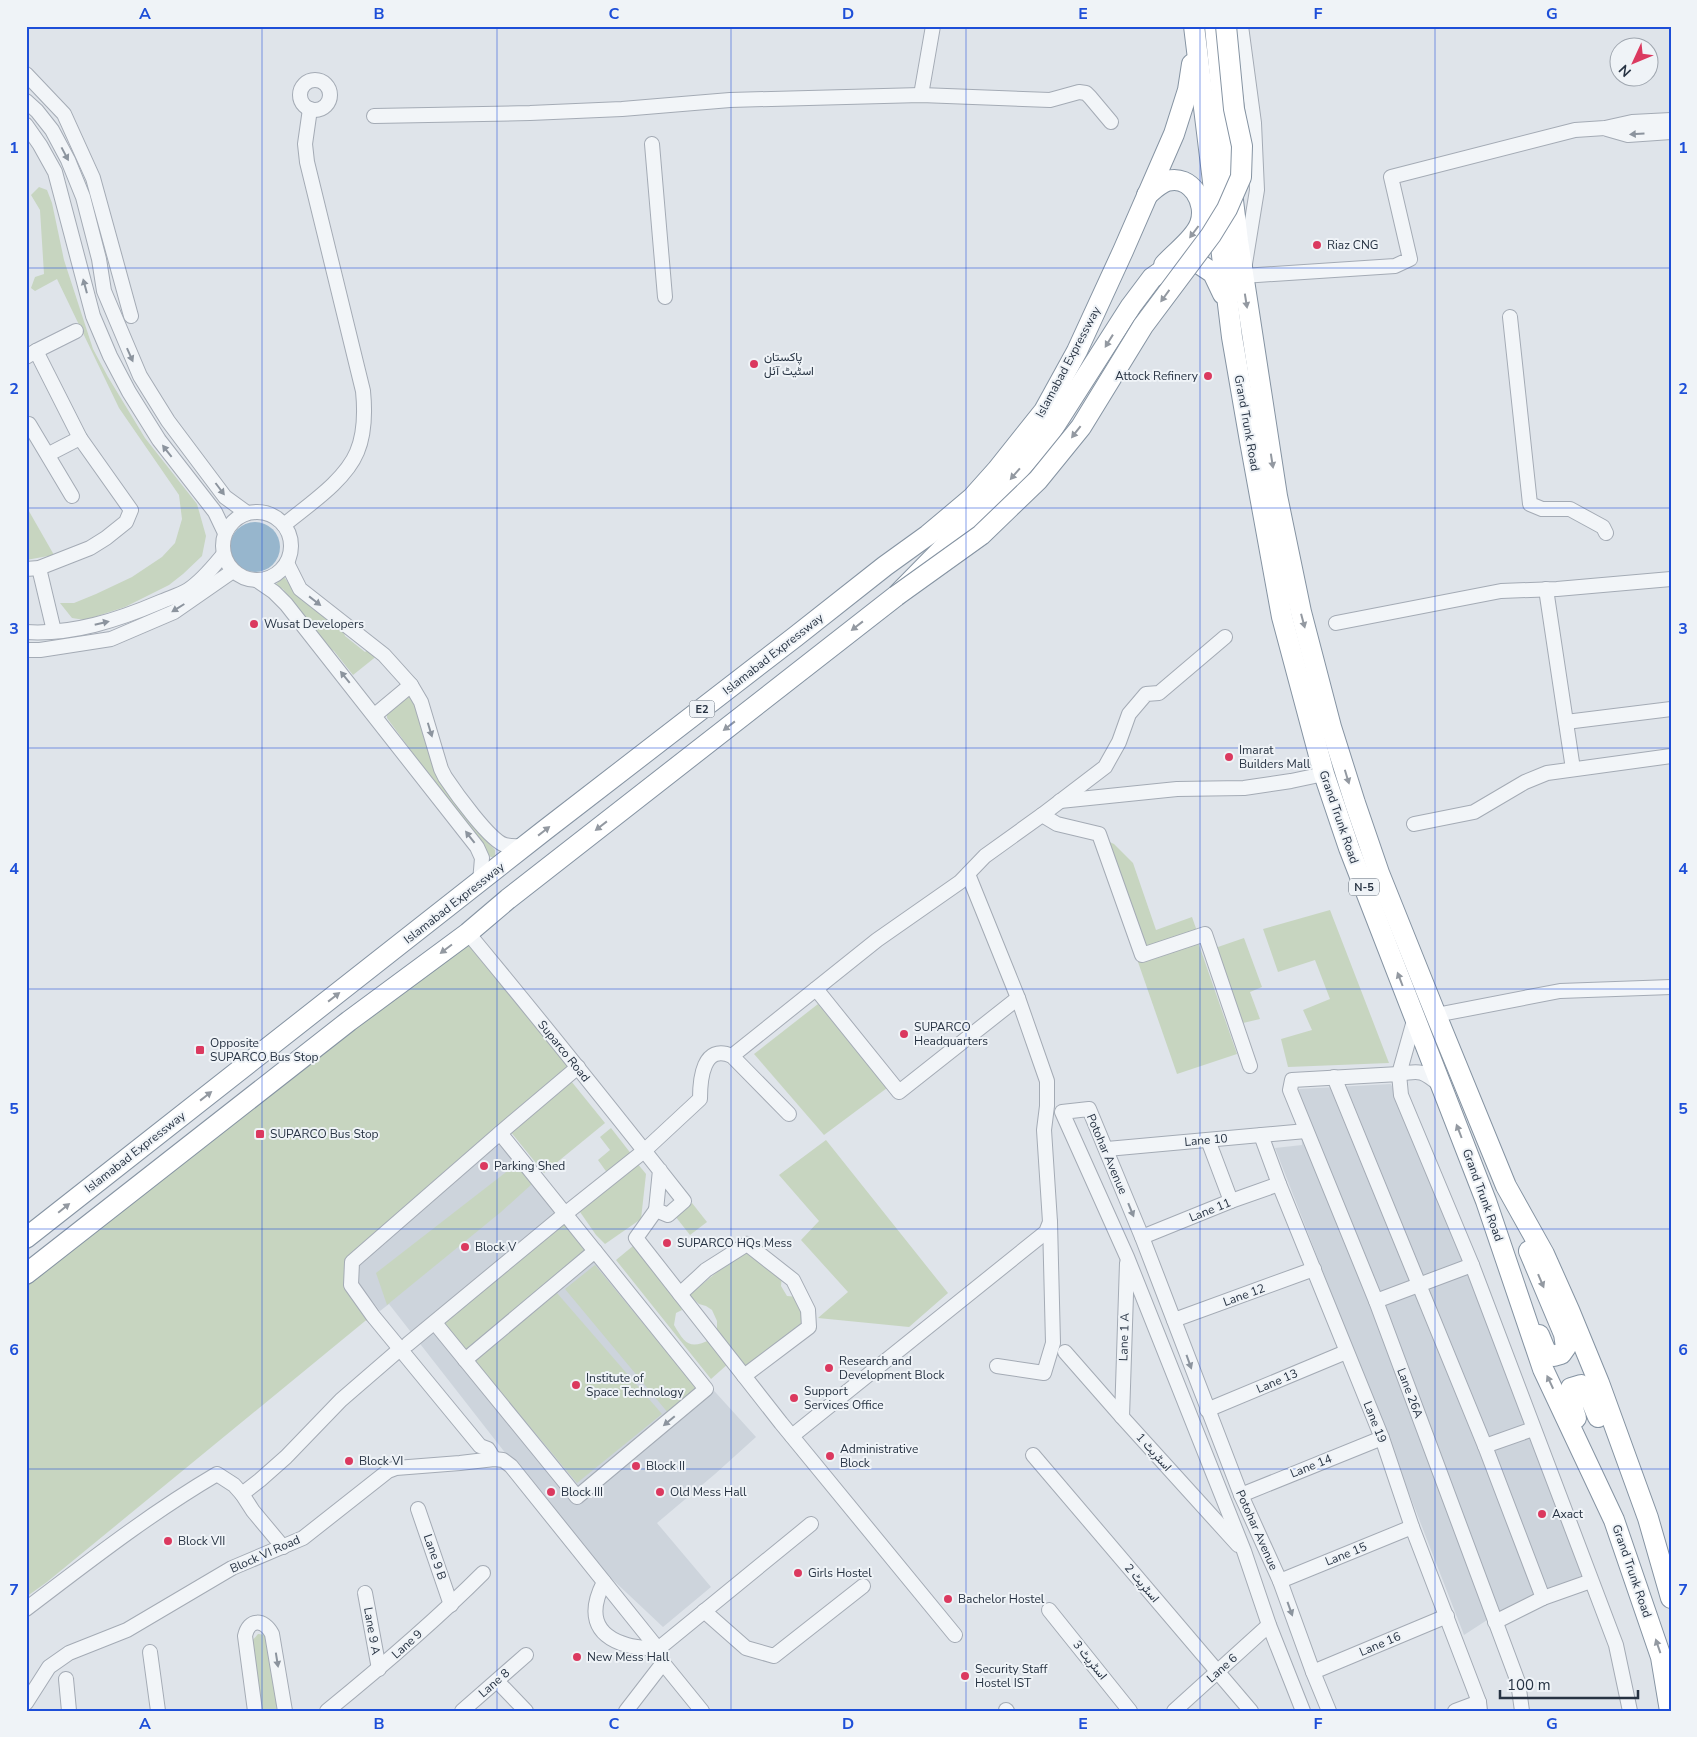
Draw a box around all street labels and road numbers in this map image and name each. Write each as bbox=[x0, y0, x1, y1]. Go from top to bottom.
street label: Islamabad Expressway bbox=[1032, 303, 1104, 420]
street label: Grand Trunk Road bbox=[1231, 374, 1263, 472]
street label: Islamabad Expressway bbox=[719, 609, 827, 698]
road number: E2 bbox=[690, 701, 714, 718]
street label: Grand Trunk Road bbox=[1316, 768, 1362, 866]
street label: Islamabad Expressway bbox=[400, 858, 508, 947]
road number: N-5 bbox=[1349, 879, 1379, 896]
street label: Suparco Road bbox=[534, 1017, 594, 1085]
street label: Islamabad Expressway bbox=[81, 1107, 189, 1196]
street label: Potohar Avenue bbox=[1083, 1111, 1131, 1197]
street label: Lane 10 bbox=[1184, 1130, 1228, 1150]
street label: Grand Trunk Road bbox=[1459, 1147, 1507, 1243]
street label: Lane 11 bbox=[1187, 1194, 1233, 1226]
street label: Lane 12 bbox=[1221, 1280, 1267, 1310]
street label: Lane 1 A bbox=[1115, 1312, 1133, 1361]
street label: Lane 13 bbox=[1254, 1365, 1300, 1397]
street label: Lane 26A bbox=[1393, 1366, 1427, 1421]
street label: Lane 19 bbox=[1359, 1399, 1391, 1445]
street label: اسٹریٹ 1 bbox=[1133, 1430, 1175, 1474]
street label: Lane 14 bbox=[1288, 1450, 1334, 1482]
street label: Potohar Avenue bbox=[1232, 1487, 1282, 1573]
street label: Grand Trunk Road bbox=[1609, 1522, 1655, 1620]
street label: Block VI Road bbox=[227, 1531, 303, 1577]
street label: Lane 9 B bbox=[420, 1532, 450, 1582]
street label: Lane 15 bbox=[1323, 1538, 1369, 1570]
street label: اسٹریٹ 2 bbox=[1121, 1560, 1163, 1606]
street label: Lane 9 A bbox=[360, 1606, 384, 1656]
street label: Lane 9 bbox=[388, 1626, 426, 1662]
street label: Lane 16 bbox=[1357, 1628, 1403, 1660]
street label: اسٹریٹ 3 bbox=[1069, 1637, 1111, 1683]
street label: Lane 6 bbox=[1203, 1650, 1241, 1686]
street label: Lane 8 bbox=[475, 1665, 513, 1701]

